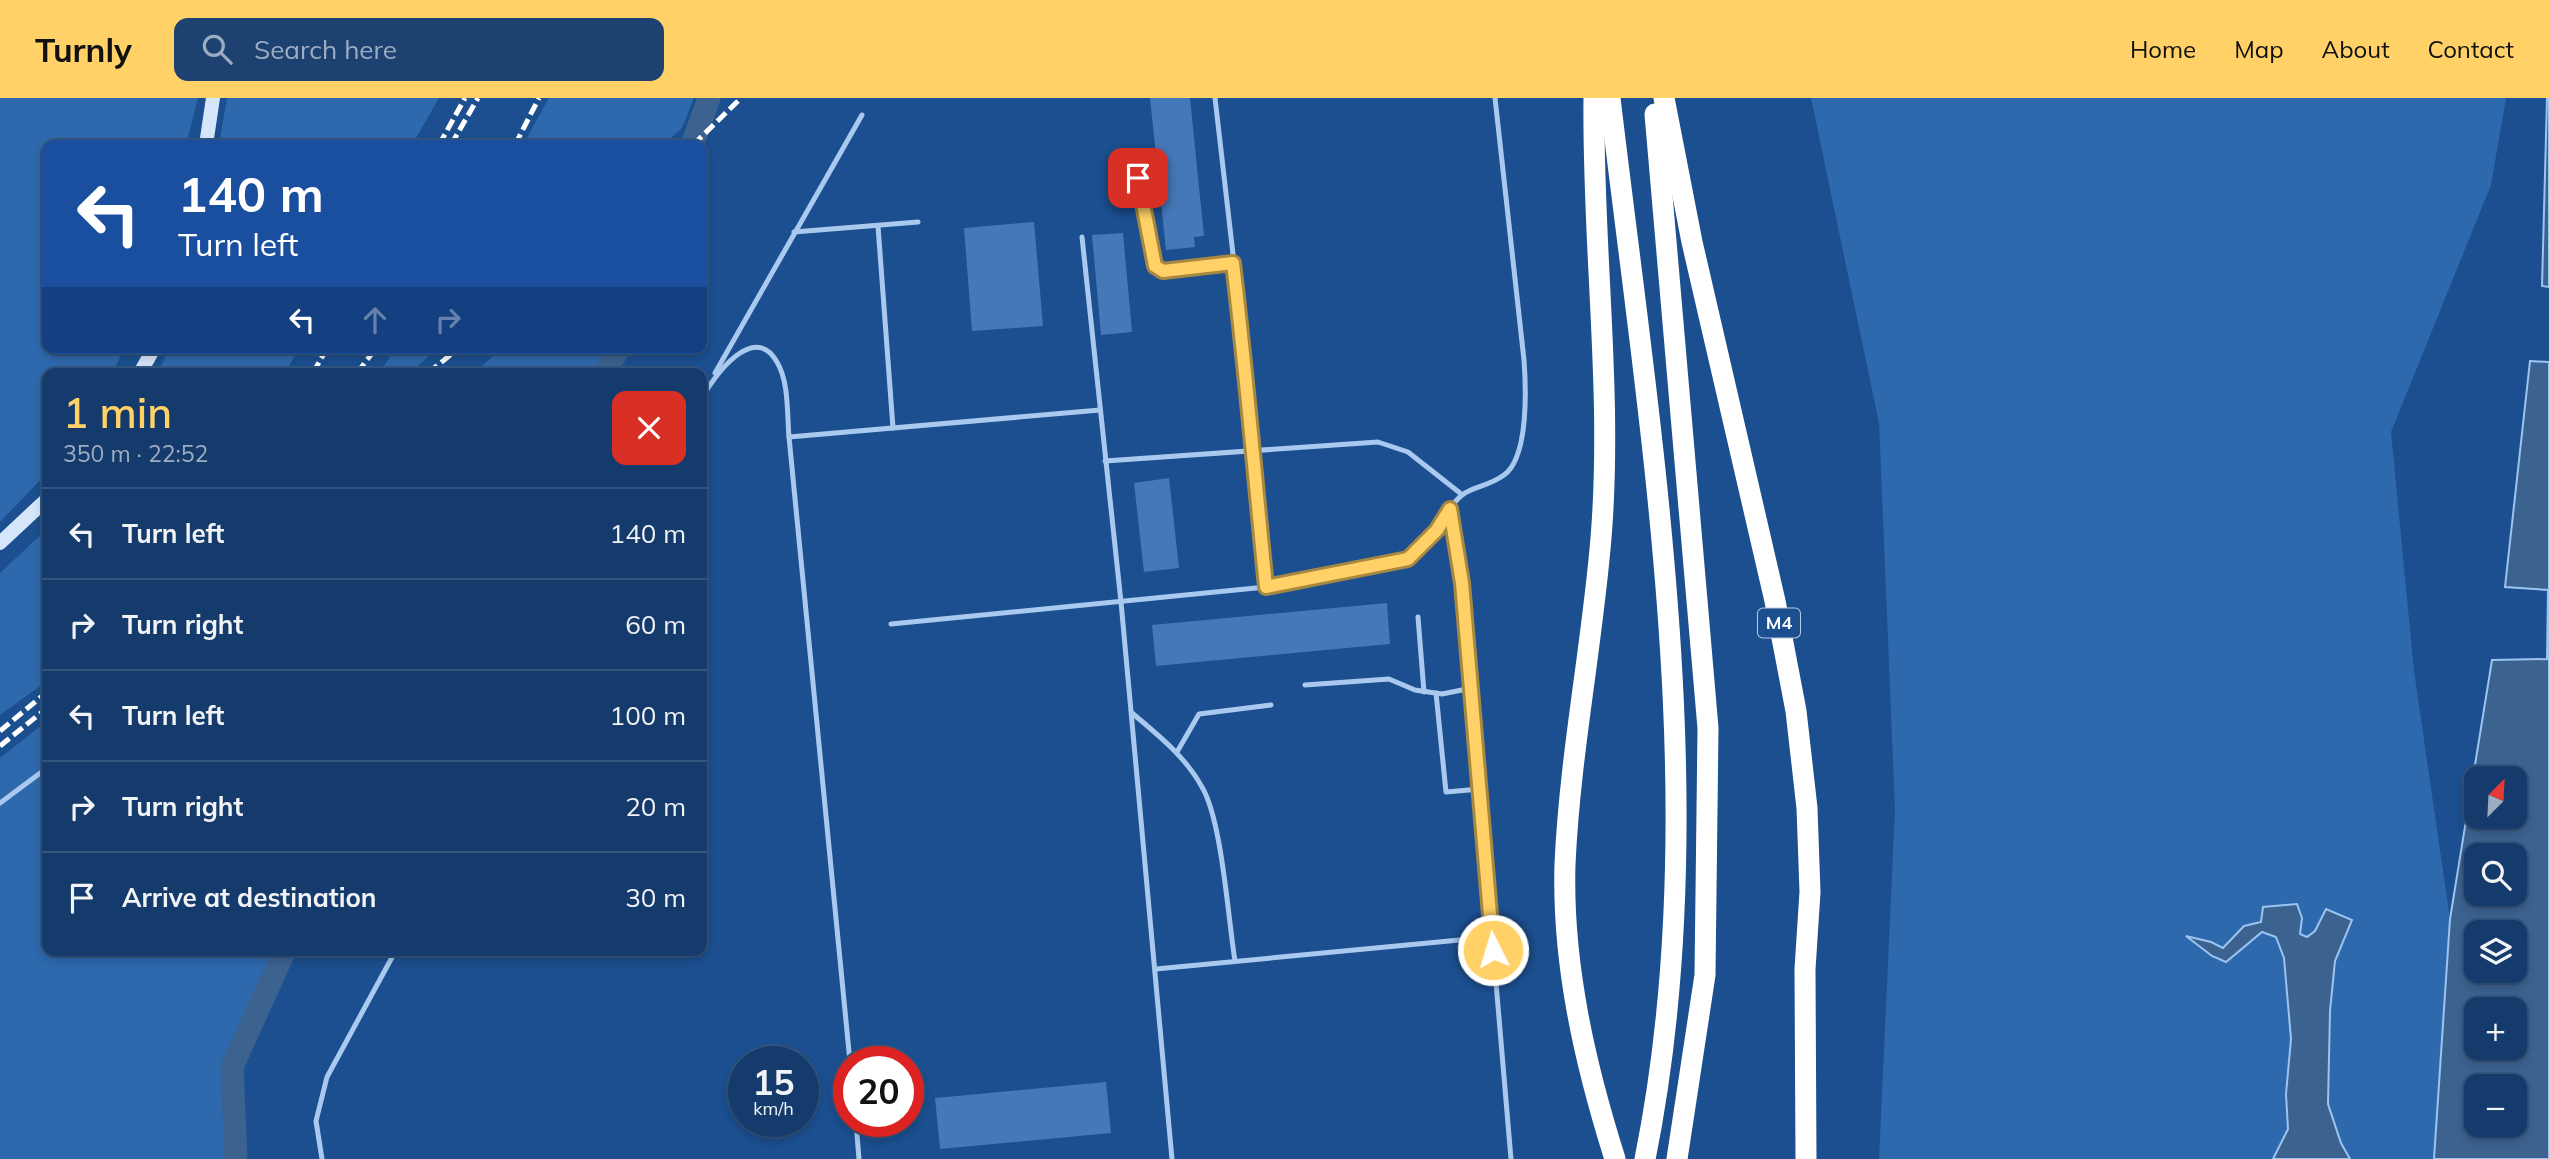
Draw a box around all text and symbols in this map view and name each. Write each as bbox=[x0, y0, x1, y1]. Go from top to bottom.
search box bbox=[174, 18, 664, 81]
text: Turnly bbox=[35, 29, 132, 70]
icon: search bbox=[198, 30, 236, 68]
text: Search here bbox=[254, 33, 397, 66]
text: Home bbox=[2130, 34, 2196, 64]
text: Map bbox=[2234, 34, 2284, 64]
text: About bbox=[2322, 34, 2390, 64]
text: Contact bbox=[2428, 34, 2514, 64]
pin bbox=[1108, 148, 1168, 208]
icon: arrive bbox=[1119, 159, 1157, 197]
text: 140 m bbox=[178, 163, 324, 224]
icon: left bbox=[63, 168, 154, 259]
text: Turn left bbox=[178, 224, 298, 264]
icon: left bbox=[283, 301, 321, 339]
icon: ahead bbox=[356, 301, 394, 339]
icon: right bbox=[429, 301, 467, 339]
text: 1 min bbox=[63, 386, 172, 439]
button: close bbox=[612, 391, 686, 465]
text: 350 m · 22:52 bbox=[63, 439, 208, 468]
icon: left bbox=[63, 515, 101, 553]
text: Turn left bbox=[122, 517, 224, 550]
text: 140 m bbox=[610, 517, 686, 550]
icon: right bbox=[63, 606, 101, 644]
text: Turn right bbox=[122, 608, 243, 641]
text: 60 m bbox=[625, 608, 686, 641]
road number: M4 bbox=[1758, 608, 1800, 638]
icon: left bbox=[63, 697, 101, 735]
text: Turn left bbox=[122, 699, 224, 732]
text: 100 m bbox=[610, 699, 686, 732]
north arrow bbox=[2464, 766, 2527, 830]
map controls bbox=[2464, 766, 2527, 1137]
icon: right bbox=[63, 788, 101, 826]
text: Turn right bbox=[122, 790, 243, 823]
text: 20 m bbox=[625, 790, 686, 823]
button: search bbox=[2464, 843, 2527, 906]
icon: arrive bbox=[63, 879, 101, 917]
text: Arrive at destination bbox=[122, 881, 377, 914]
text: 30 m bbox=[625, 881, 686, 914]
position arrow bbox=[1456, 913, 1530, 987]
button: layers bbox=[2464, 920, 2527, 983]
button: + bbox=[2464, 997, 2527, 1060]
speed limit sign: 20 bbox=[833, 1046, 924, 1137]
text: 15 bbox=[752, 1060, 795, 1104]
button: − bbox=[2464, 1074, 2527, 1137]
text: km/h bbox=[753, 1097, 794, 1120]

